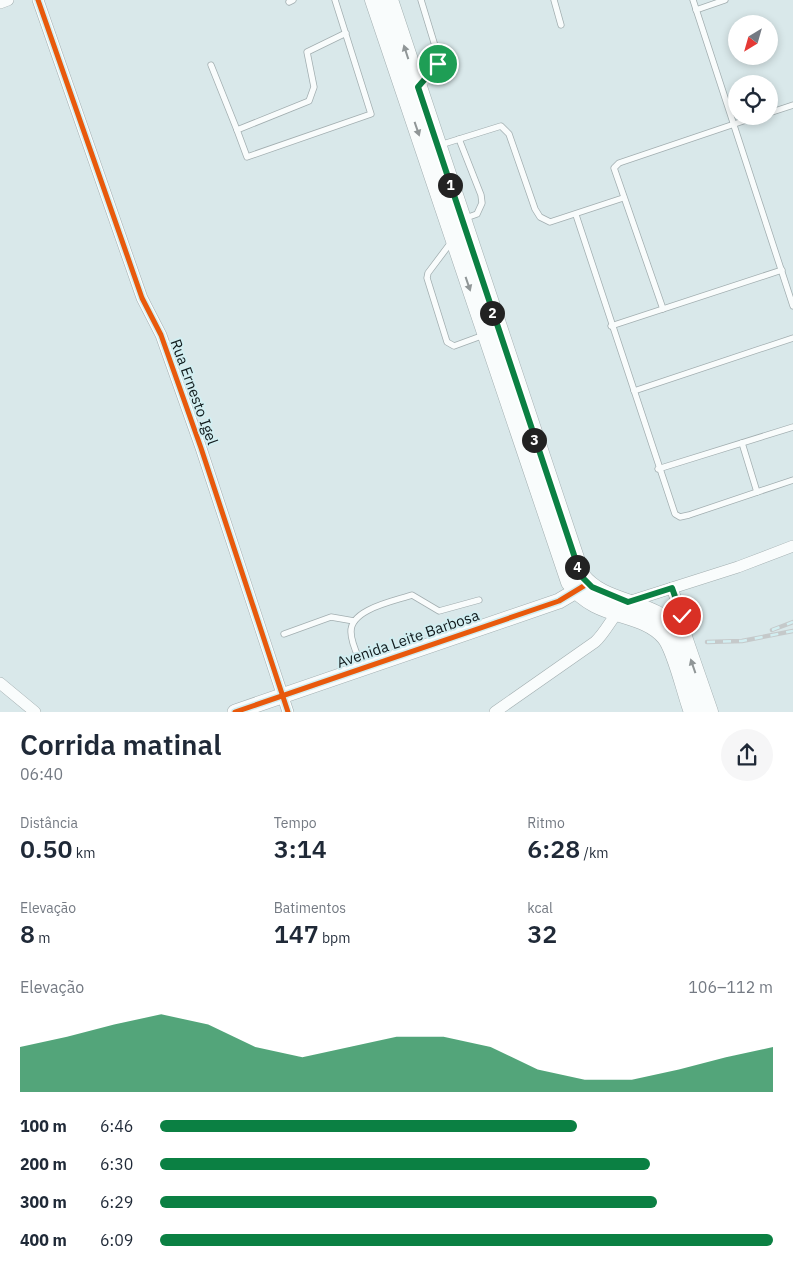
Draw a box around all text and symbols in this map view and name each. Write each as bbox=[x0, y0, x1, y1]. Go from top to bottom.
north arrow bbox=[728, 15, 778, 65]
map controls bbox=[728, 15, 778, 125]
pin bbox=[417, 43, 459, 85]
one-way arrow bbox=[402, 44, 409, 59]
icon: arrive bbox=[424, 50, 452, 78]
button: locate bbox=[728, 75, 778, 125]
one-way arrow bbox=[414, 122, 421, 137]
pin: 1 bbox=[438, 172, 462, 198]
text: 1 bbox=[446, 176, 455, 194]
one-way arrow bbox=[465, 276, 473, 291]
pin: 2 bbox=[480, 300, 504, 326]
text: 2 bbox=[488, 304, 497, 322]
street label: Rua Ernesto Igel bbox=[167, 336, 222, 447]
pin: 3 bbox=[522, 428, 546, 452]
text: 3 bbox=[530, 431, 539, 449]
pin: 4 bbox=[564, 554, 590, 580]
text: 4 bbox=[573, 558, 582, 576]
pin bbox=[661, 595, 703, 637]
icon: check bbox=[668, 602, 696, 630]
street label: Avenida Leite Barbosa bbox=[334, 605, 482, 672]
one-way arrow bbox=[689, 658, 697, 673]
text: Corrida matinal bbox=[20, 726, 221, 763]
button: share bbox=[721, 729, 773, 781]
text: 06:40 bbox=[20, 764, 63, 784]
text: Distância bbox=[20, 814, 78, 832]
text: Tempo bbox=[274, 814, 317, 832]
text: Ritmo bbox=[527, 814, 565, 832]
text: 0.50 bbox=[20, 832, 72, 865]
text: 3:14 bbox=[274, 832, 327, 865]
text: 6:28 bbox=[527, 832, 580, 865]
text: km bbox=[72, 844, 95, 862]
text: /km bbox=[580, 844, 609, 862]
text: Elevação bbox=[20, 899, 76, 917]
text: Batimentos bbox=[274, 899, 346, 917]
text: kcal bbox=[527, 899, 553, 917]
text: 8 bbox=[20, 917, 35, 950]
text: 147 bbox=[274, 917, 319, 950]
text: 32 bbox=[527, 917, 557, 950]
text: m bbox=[35, 929, 51, 947]
text: bpm bbox=[319, 929, 350, 947]
text: Elevação bbox=[20, 977, 84, 997]
text: 106–112 m bbox=[688, 977, 773, 997]
text: 100 m bbox=[20, 1116, 67, 1136]
text: 6:46 bbox=[100, 1116, 133, 1136]
text: 200 m bbox=[20, 1154, 67, 1174]
text: 6:30 bbox=[100, 1154, 133, 1174]
text: 300 m bbox=[20, 1192, 67, 1212]
text: 6:29 bbox=[100, 1192, 133, 1212]
text: 400 m bbox=[20, 1230, 67, 1250]
text: 6:09 bbox=[100, 1230, 133, 1250]

